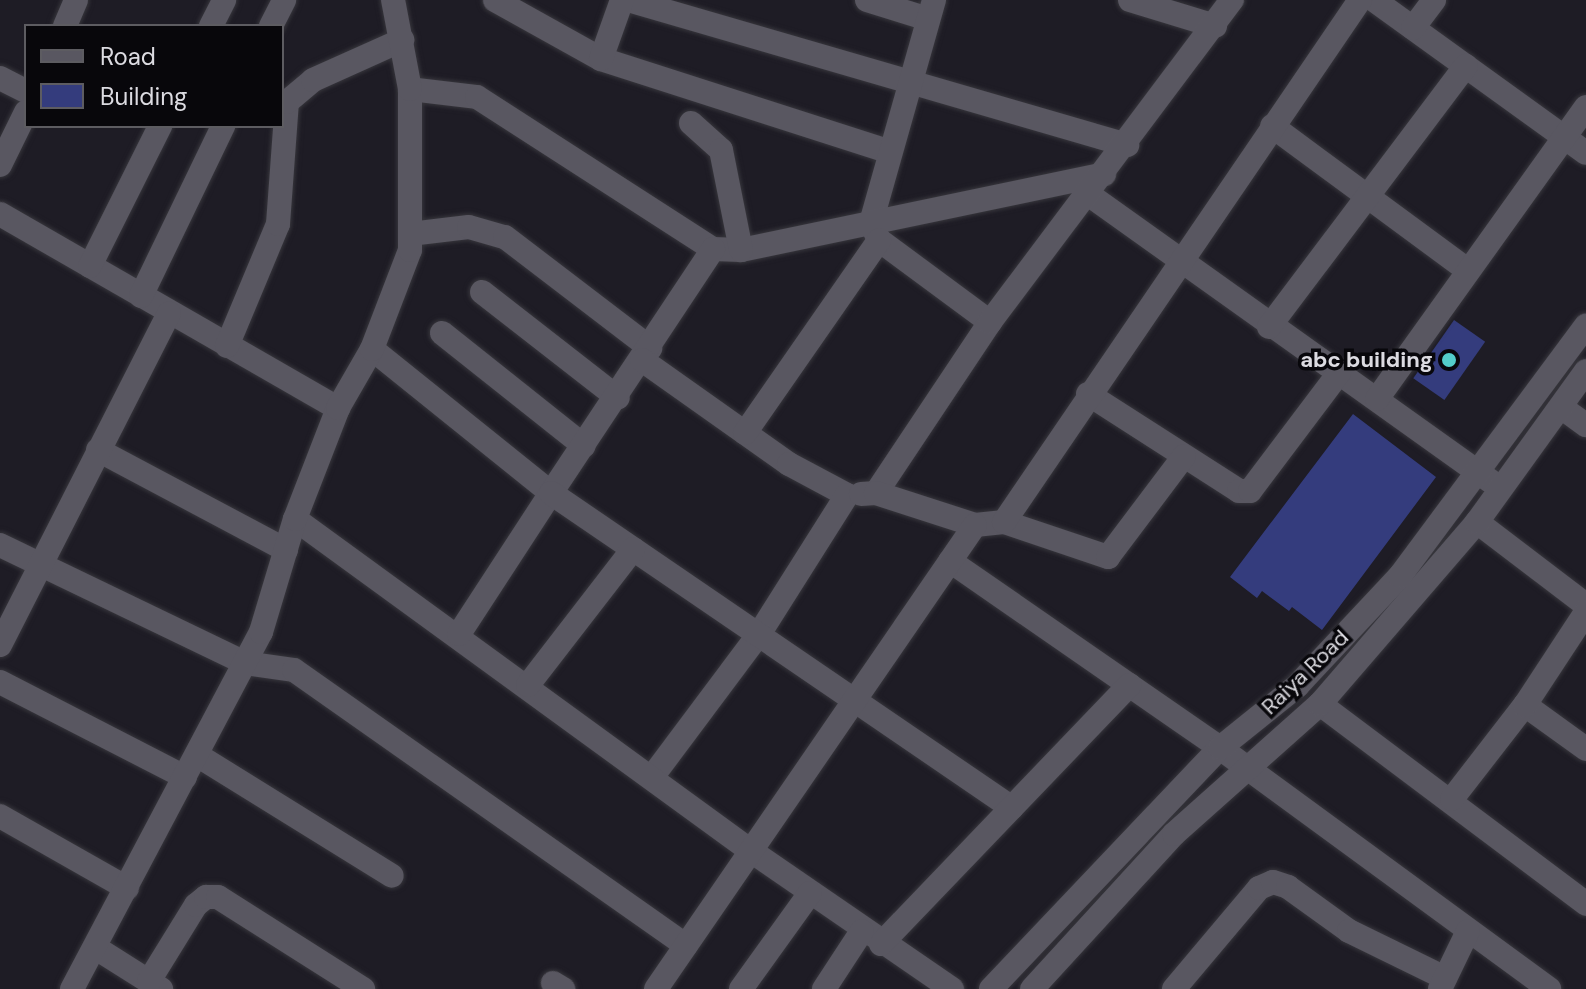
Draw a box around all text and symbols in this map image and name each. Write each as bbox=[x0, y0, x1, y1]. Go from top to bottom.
legend bbox=[24, 24, 284, 128]
text: Road bbox=[100, 41, 156, 72]
text: Building bbox=[100, 81, 187, 112]
place label: abc building bbox=[1300, 347, 1433, 373]
marker: abc building bbox=[1440, 351, 1458, 369]
street label: Raiya Road bbox=[1256, 624, 1354, 720]

